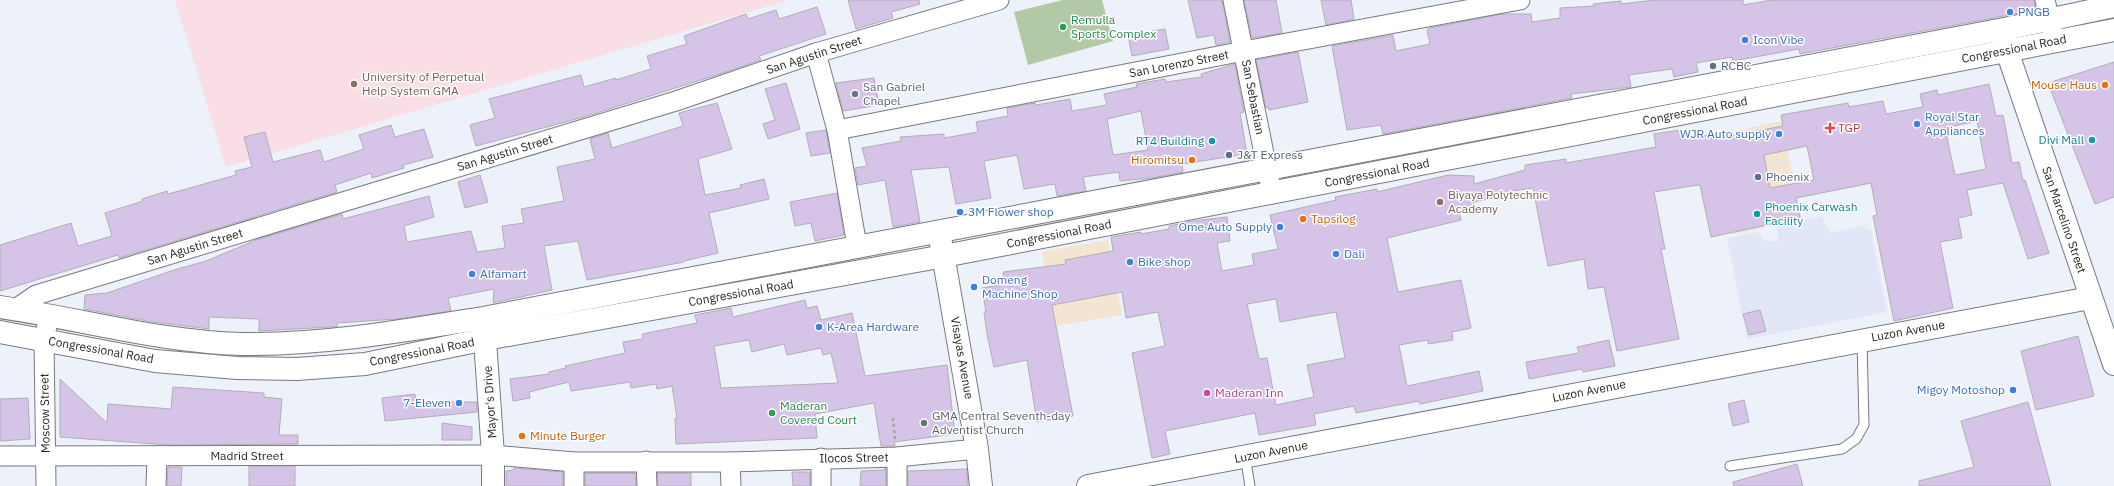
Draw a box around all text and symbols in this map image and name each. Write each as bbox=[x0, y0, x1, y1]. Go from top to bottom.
place label: PNGB bbox=[2018, 4, 2050, 19]
marker: PNGB bbox=[2005, 7, 2015, 17]
place label: Remulla Sports Complex bbox=[1071, 12, 1156, 41]
marker: Remulla Sports Complex bbox=[1058, 22, 1068, 32]
street label: Congressional Road bbox=[1960, 31, 2068, 66]
street label: San Agustin Street bbox=[764, 32, 863, 77]
place label: Icon Vibe bbox=[1753, 32, 1804, 47]
marker: Icon Vibe bbox=[1740, 35, 1750, 45]
street label: San Lorenzo Street bbox=[1128, 46, 1230, 81]
street label: San Sebastian bbox=[1239, 58, 1268, 136]
place label: RCBC bbox=[1721, 58, 1752, 73]
marker: RCBC bbox=[1708, 61, 1718, 71]
place label: University of Perpetual Help System GMA bbox=[362, 69, 484, 98]
place label: Mouse Haus bbox=[2031, 77, 2097, 92]
marker: University of Perpetual Help System GMA bbox=[349, 79, 359, 89]
place label: San Gabriel Chapel bbox=[863, 79, 925, 108]
marker: Mouse Haus bbox=[2100, 80, 2110, 90]
marker: San Gabriel Chapel bbox=[850, 89, 860, 99]
street label: Congressional Road bbox=[1641, 93, 1749, 128]
place label: Royal Star Appliances bbox=[1925, 109, 1985, 138]
marker: Royal Star Appliances bbox=[1912, 119, 1922, 129]
place label: TGP bbox=[1838, 120, 1860, 135]
marker: TGP bbox=[1825, 123, 1835, 133]
place label: WJR Auto supply bbox=[1680, 126, 1771, 141]
marker: WJR Auto supply bbox=[1774, 129, 1784, 139]
street label: San Agustin Street bbox=[455, 131, 555, 174]
place label: Divi Mall bbox=[2039, 132, 2084, 147]
place label: RT4 Building bbox=[1136, 133, 1205, 148]
marker: Divi Mall bbox=[2087, 135, 2097, 145]
marker: RT4 Building bbox=[1207, 136, 1217, 146]
place label: J&T Express bbox=[1237, 147, 1303, 162]
marker: J&T Express bbox=[1224, 150, 1234, 160]
place label: Hiromitsu bbox=[1131, 152, 1184, 167]
marker: Hiromitsu bbox=[1187, 155, 1197, 165]
street label: Congressional Road bbox=[1323, 155, 1431, 190]
street label: San Marcelino Street bbox=[2039, 165, 2090, 275]
place label: Phoenix bbox=[1766, 169, 1809, 184]
marker: Phoenix bbox=[1753, 172, 1763, 182]
place label: Biyaya Polytechnic Academy bbox=[1448, 187, 1548, 216]
marker: Biyaya Polytechnic Academy bbox=[1435, 197, 1445, 207]
place label: Phoenix Carwash Facility bbox=[1765, 199, 1858, 228]
place label: 3M Flower shop bbox=[968, 204, 1054, 219]
marker: 3M Flower shop bbox=[955, 207, 965, 217]
marker: Phoenix Carwash Facility bbox=[1752, 209, 1762, 219]
place label: Tapsilog bbox=[1311, 211, 1356, 226]
marker: Tapsilog bbox=[1298, 214, 1308, 224]
street label: Congressional Road bbox=[1005, 216, 1113, 251]
place label: Ome Auto Supply bbox=[1179, 219, 1272, 234]
marker: Ome Auto Supply bbox=[1275, 222, 1285, 232]
street label: San Agustin Street bbox=[145, 225, 245, 268]
place label: Dali bbox=[1344, 246, 1365, 261]
marker: Dali bbox=[1331, 249, 1341, 259]
place label: Bike shop bbox=[1138, 254, 1191, 269]
marker: Bike shop bbox=[1125, 257, 1135, 267]
place label: Alfamart bbox=[480, 266, 527, 281]
marker: Alfamart bbox=[467, 269, 477, 279]
place label: Domeng Machine Shop bbox=[982, 272, 1058, 301]
street label: Congressional Road bbox=[687, 276, 795, 309]
marker: Domeng Machine Shop bbox=[969, 282, 979, 292]
street label: Visayas Avenue bbox=[948, 316, 977, 401]
street label: Luzon Avenue bbox=[1870, 317, 1946, 344]
place label: K-Area Hardware bbox=[827, 319, 919, 334]
marker: K-Area Hardware bbox=[814, 322, 824, 332]
street label: Congressional Road bbox=[47, 333, 155, 366]
street label: Congressional Road bbox=[368, 334, 476, 369]
street label: Mayor's Drive bbox=[479, 365, 500, 439]
street label: Moscow Street bbox=[36, 373, 53, 453]
street label: Luzon Avenue bbox=[1551, 376, 1627, 405]
place label: Migoy Motoshop bbox=[1917, 382, 2005, 397]
place label: Maderan Inn bbox=[1215, 385, 1284, 400]
marker: Migoy Motoshop bbox=[2008, 385, 2018, 395]
marker: Maderan Inn bbox=[1202, 388, 1212, 398]
place label: 7-Eleven bbox=[403, 395, 451, 410]
marker: 7-Eleven bbox=[454, 398, 464, 408]
place label: Maderan Covered Court bbox=[780, 398, 857, 427]
marker: Maderan Covered Court bbox=[767, 408, 777, 418]
place label: GMA Central Seventh-day Adventist Church bbox=[932, 408, 1070, 437]
marker: GMA Central Seventh-day Adventist Church bbox=[919, 418, 929, 428]
place label: Minute Burger bbox=[530, 428, 607, 443]
marker: Minute Burger bbox=[517, 431, 527, 441]
street label: Luzon Avenue bbox=[1233, 437, 1309, 466]
street label: Madrid Street bbox=[210, 448, 284, 463]
street label: Ilocos Street bbox=[819, 449, 889, 466]

